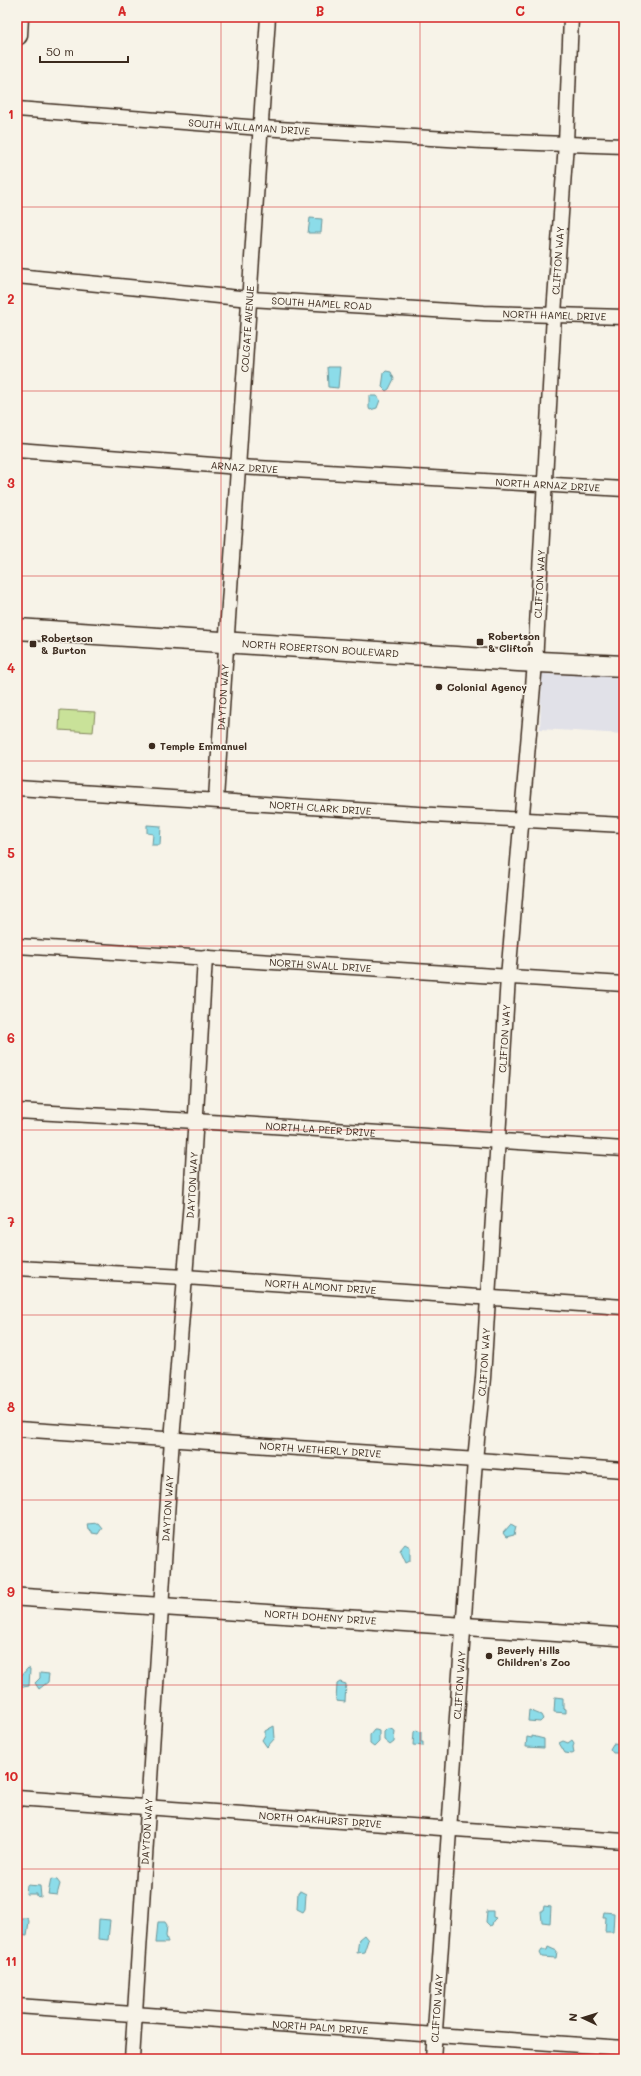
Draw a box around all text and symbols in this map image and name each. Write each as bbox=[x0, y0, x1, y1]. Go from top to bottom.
text: A bbox=[117, 2, 127, 19]
text: B bbox=[316, 2, 325, 19]
text: C bbox=[515, 2, 525, 19]
scale bar bbox=[40, 38, 128, 64]
text: 50 m bbox=[46, 43, 74, 59]
text: 1 bbox=[8, 105, 14, 122]
street label: SOUTH WILLAMAN DRIVE bbox=[188, 115, 311, 138]
street label: CLIFTON WAY bbox=[548, 226, 567, 295]
street label: COLGATE AVENUE bbox=[237, 285, 257, 373]
text: 2 bbox=[7, 290, 15, 307]
street label: SOUTH HAMEL ROAD bbox=[271, 293, 372, 313]
street label: NORTH HAMEL DRIVE bbox=[502, 307, 607, 323]
street label: ARNAZ DRIVE bbox=[210, 458, 279, 476]
text: 3 bbox=[7, 474, 15, 491]
street label: NORTH ARNAZ DRIVE bbox=[495, 475, 601, 495]
street label: CLIFTON WAY bbox=[530, 549, 548, 619]
place label: Robertson & Clifton bbox=[488, 629, 540, 655]
place label: Robertson & Burton bbox=[41, 631, 93, 657]
street label: NORTH ROBERTSON BOULEVARD bbox=[242, 636, 399, 660]
marker: Robertson & Clifton bbox=[475, 637, 485, 647]
marker: Robertson & Burton bbox=[28, 639, 38, 649]
text: 4 bbox=[7, 659, 15, 676]
street label: DAYTON WAY bbox=[214, 663, 232, 731]
place label: Colonial Agency bbox=[447, 680, 527, 694]
marker: Colonial Agency bbox=[434, 682, 444, 692]
place label: Temple Emmanuel bbox=[160, 739, 247, 753]
marker: Temple Emmanuel bbox=[147, 741, 157, 751]
street label: NORTH CLARK DRIVE bbox=[269, 797, 372, 818]
text: 5 bbox=[7, 844, 15, 861]
street label: NORTH SWALL DRIVE bbox=[269, 955, 372, 975]
street label: CLIFTON WAY bbox=[495, 1004, 513, 1073]
text: 6 bbox=[7, 1029, 15, 1046]
street label: NORTH LA PEER DRIVE bbox=[265, 1119, 376, 1140]
street label: DAYTON WAY bbox=[183, 1151, 201, 1219]
text: 7 bbox=[7, 1213, 15, 1230]
street label: NORTH ALMONT DRIVE bbox=[264, 1275, 377, 1297]
street label: CLIFTON WAY bbox=[474, 1327, 493, 1397]
text: 8 bbox=[7, 1398, 15, 1415]
street label: NORTH WETHERLY DRIVE bbox=[259, 1438, 382, 1461]
street label: DAYTON WAY bbox=[158, 1474, 177, 1542]
text: 9 bbox=[7, 1583, 15, 1600]
street label: NORTH DOHENY DRIVE bbox=[264, 1606, 377, 1628]
place label: Beverly Hills Children's Zoo bbox=[497, 1643, 570, 1669]
street label: CLIFTON WAY bbox=[450, 1650, 469, 1720]
marker: Beverly Hills Children's Zoo bbox=[484, 1651, 494, 1661]
text: 10 bbox=[4, 1767, 18, 1784]
street label: DAYTON WAY bbox=[138, 1798, 156, 1865]
street label: NORTH OAKHURST DRIVE bbox=[258, 1808, 382, 1831]
text: 11 bbox=[5, 1952, 17, 1969]
street label: CLIFTON WAY bbox=[427, 1973, 446, 2043]
north arrow bbox=[563, 1998, 603, 2038]
text: N bbox=[565, 2013, 580, 2022]
street label: NORTH PALM DRIVE bbox=[272, 2017, 369, 2037]

